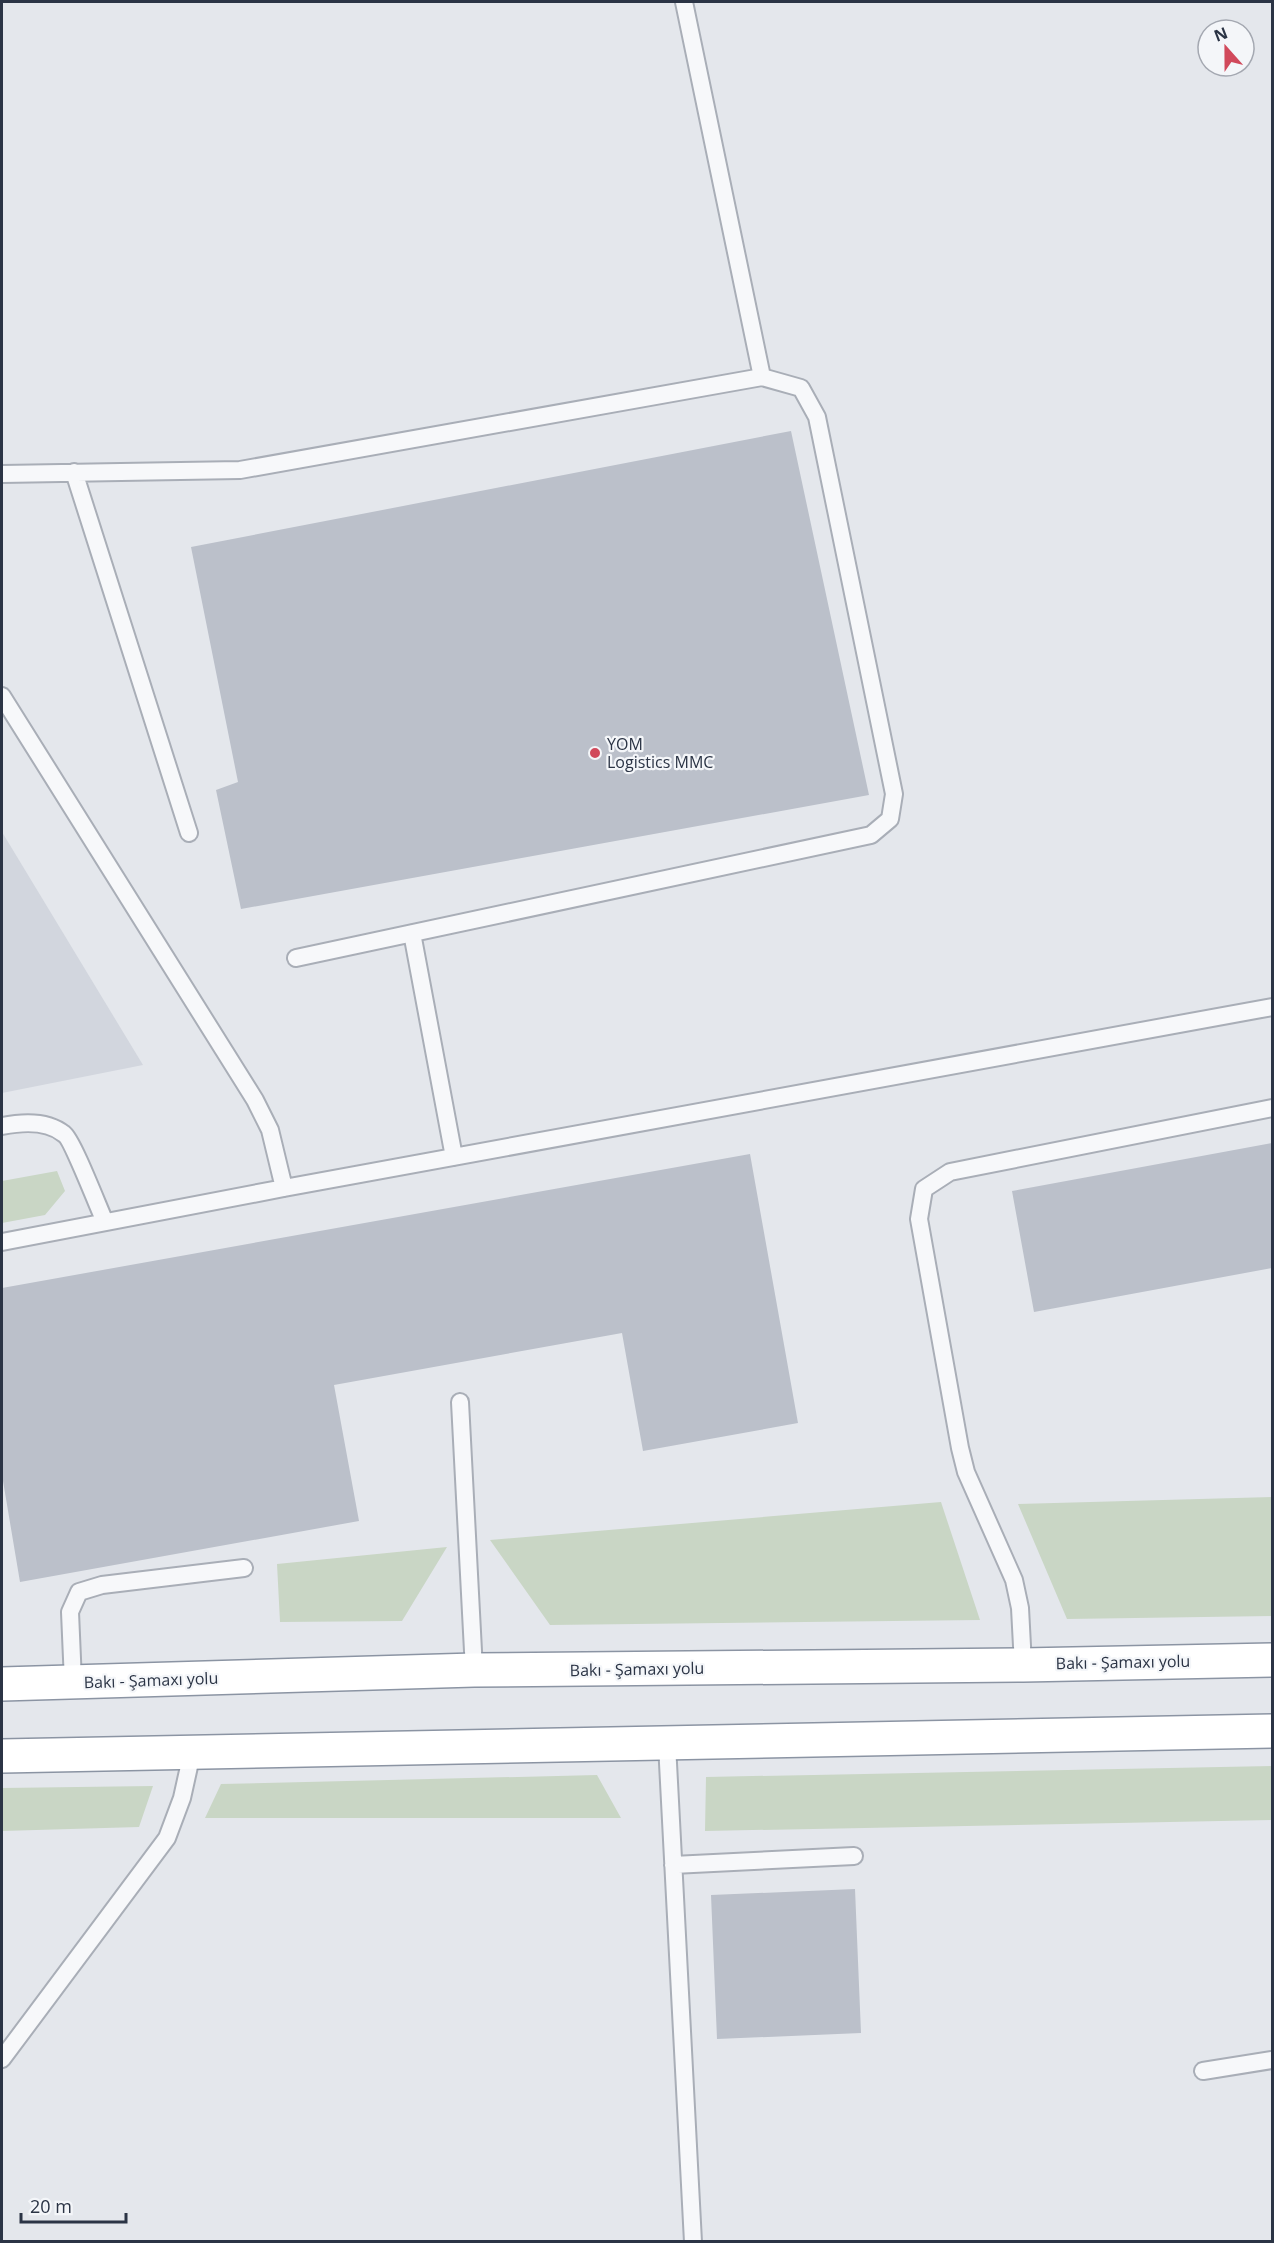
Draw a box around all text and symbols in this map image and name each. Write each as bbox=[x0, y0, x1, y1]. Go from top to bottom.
north arrow bbox=[1196, 18, 1256, 78]
text: N bbox=[1211, 21, 1231, 47]
place label: YOM Logistics MMC bbox=[607, 733, 713, 773]
marker: YOM Logistics MMC bbox=[588, 746, 602, 760]
street label: Bakı - Şamaxı yolu bbox=[1056, 1650, 1190, 1674]
street label: Bakı - Şamaxı yolu bbox=[570, 1657, 704, 1681]
street label: Bakı - Şamaxı yolu bbox=[83, 1667, 219, 1693]
scale bar bbox=[21, 2186, 126, 2224]
text: 20 m bbox=[30, 2194, 72, 2218]

